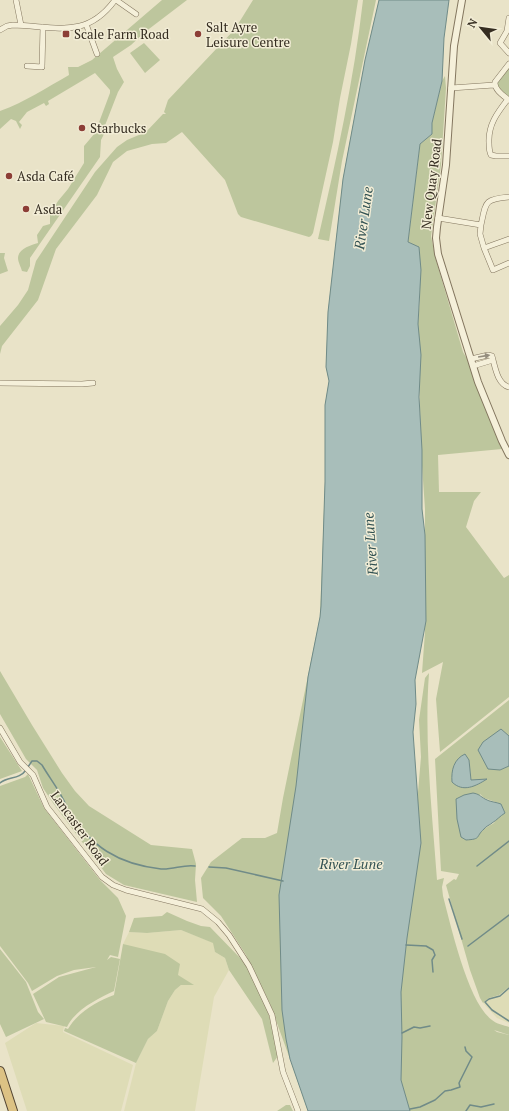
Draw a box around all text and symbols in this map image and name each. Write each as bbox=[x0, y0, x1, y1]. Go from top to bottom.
north arrow bbox=[461, 8, 501, 48]
text: N bbox=[464, 16, 481, 30]
place label: Salt Ayre Leisure Centre bbox=[206, 18, 290, 51]
place label: Scale Farm Road bbox=[74, 25, 169, 43]
marker: Scale Farm Road bbox=[61, 29, 71, 39]
marker: Salt Ayre Leisure Centre bbox=[193, 29, 203, 39]
place label: Starbucks bbox=[90, 119, 146, 137]
marker: Starbucks bbox=[77, 123, 87, 133]
street label: New Quay Road bbox=[417, 138, 445, 230]
place label: Asda Café bbox=[17, 167, 74, 185]
marker: Asda Café bbox=[4, 171, 14, 181]
water label: River Lune bbox=[349, 185, 377, 252]
place label: Asda bbox=[34, 200, 63, 218]
marker: Asda bbox=[21, 204, 31, 214]
one-way arrow bbox=[477, 353, 490, 359]
water label: River Lune bbox=[358, 511, 382, 577]
street label: Lancaster Road bbox=[47, 787, 113, 869]
water label: River Lune bbox=[318, 854, 383, 873]

